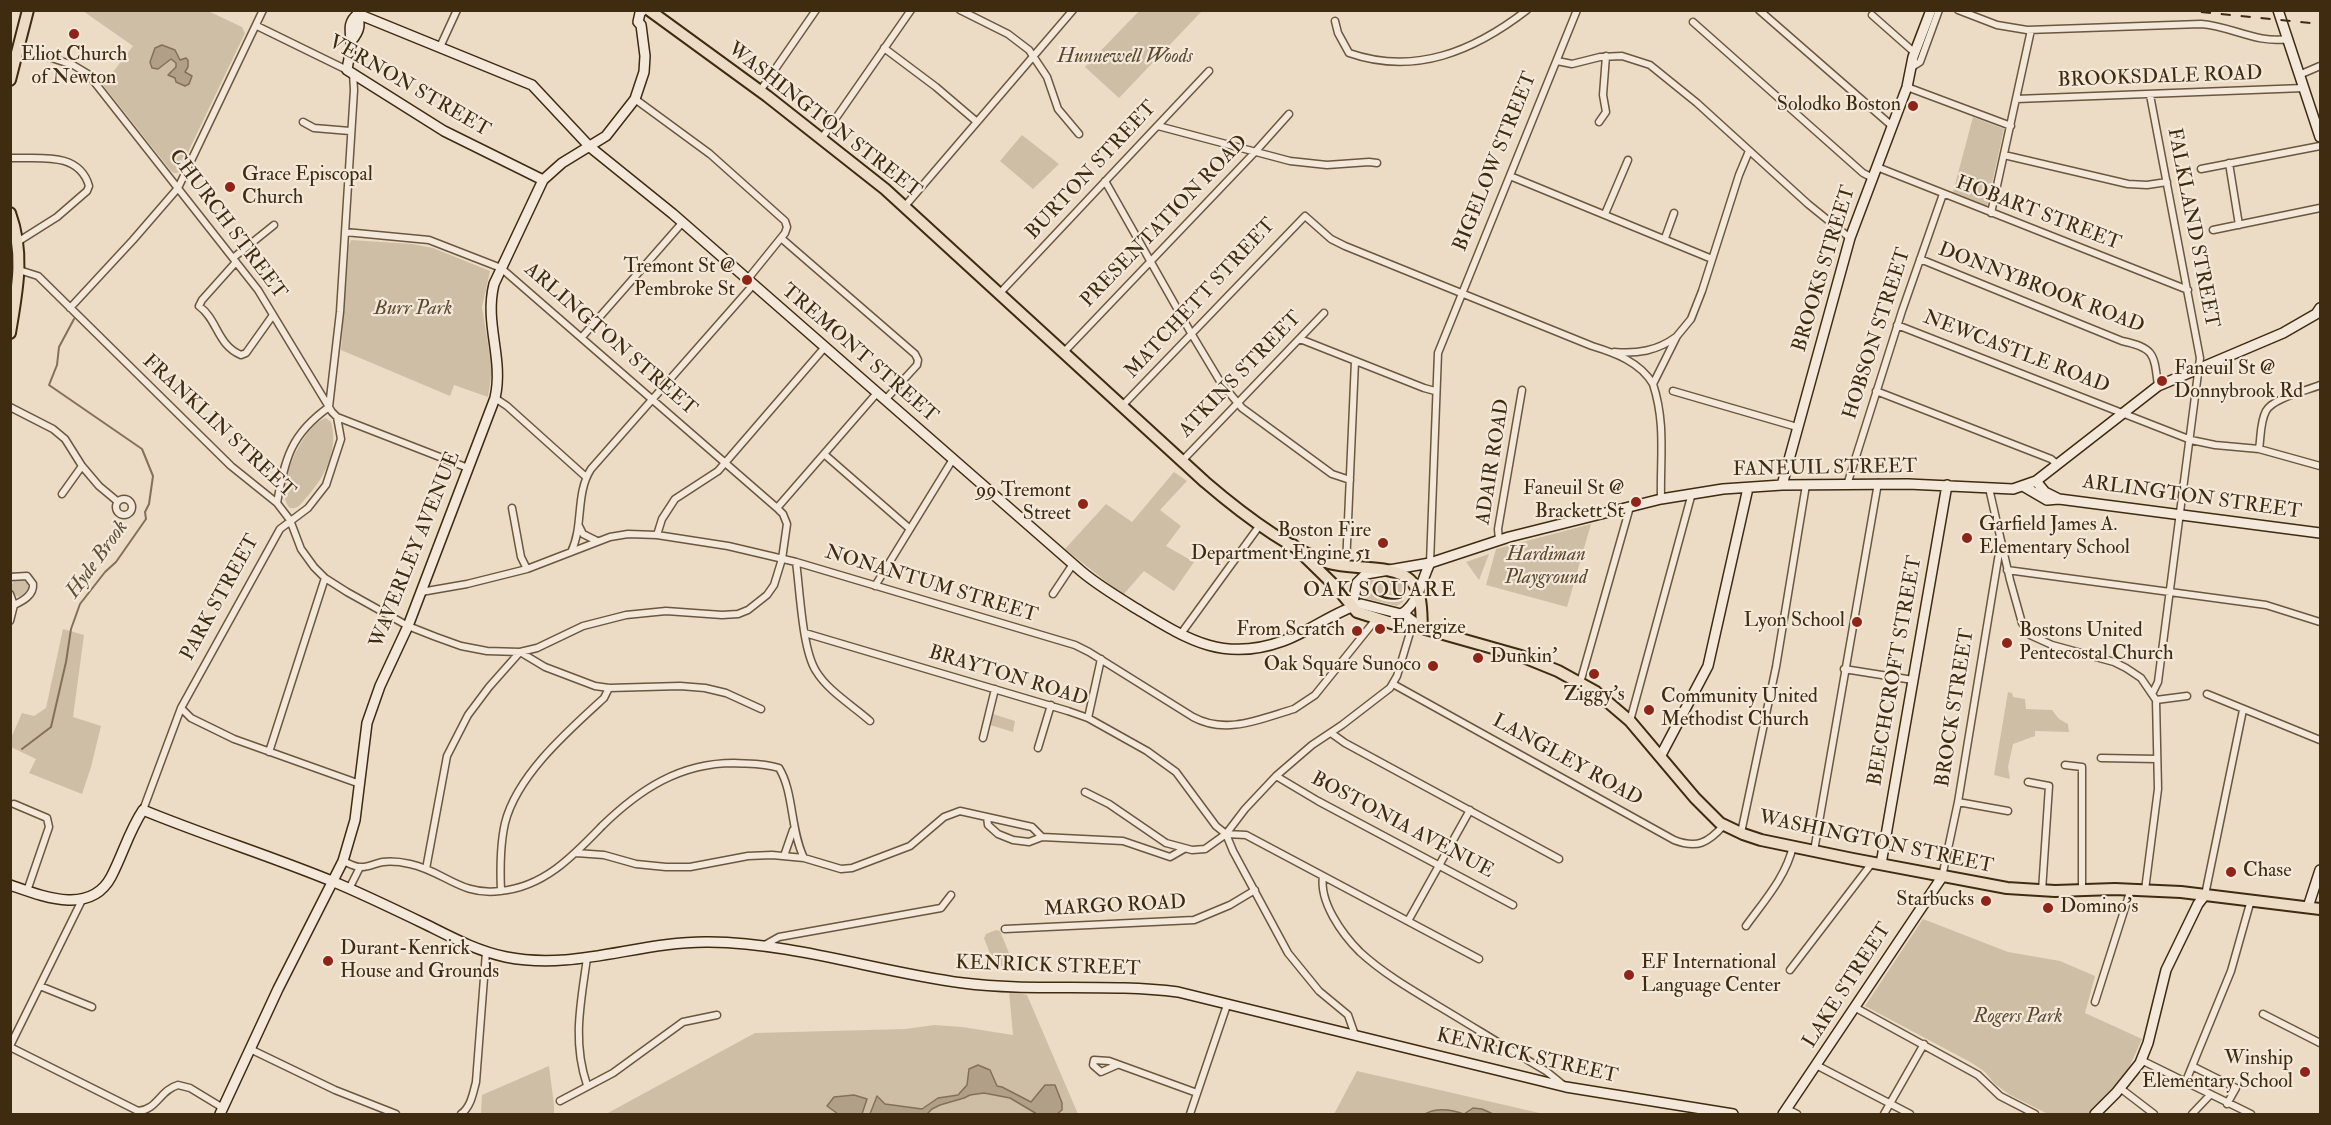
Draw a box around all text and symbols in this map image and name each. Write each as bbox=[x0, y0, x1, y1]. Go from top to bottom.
marker: Eliot Church of Newton bbox=[67, 27, 81, 41]
street label: VERNON STREET bbox=[324, 31, 494, 143]
street label: WASHINGTON STREET bbox=[722, 38, 926, 204]
place label: Eliot Church of Newton bbox=[21, 44, 127, 91]
park label: Hunnewell Woods bbox=[1057, 46, 1193, 70]
street label: BROOKSDALE ROAD bbox=[2057, 62, 2263, 94]
street label: BIGELOW STREET bbox=[1449, 69, 1543, 255]
place label: Solodko Boston bbox=[1777, 94, 1901, 118]
street label: BURTON STREET bbox=[1022, 97, 1162, 245]
marker: Solodko Boston bbox=[1906, 99, 1920, 113]
street label: FALKLAND STREET bbox=[2161, 126, 2223, 330]
street label: PRESENTATION ROAD bbox=[1076, 131, 1254, 313]
street label: CHURCH STREET bbox=[163, 146, 291, 304]
place label: Grace Episcopal Church bbox=[242, 164, 373, 211]
street label: HOBART STREET bbox=[1952, 171, 2124, 257]
marker: Grace Episcopal Church bbox=[223, 180, 237, 194]
street label: BROOKS STREET bbox=[1788, 183, 1862, 355]
street label: MATCHETT STREET bbox=[1121, 214, 1281, 384]
street label: DONNYBROOK ROAD bbox=[1935, 239, 2147, 339]
street label: HOBSON STREET bbox=[1839, 245, 1917, 423]
place label: Tremont St @ Pembroke St bbox=[623, 256, 735, 303]
street label: ARLINGTON STREET bbox=[519, 258, 701, 422]
marker: Tremont St @ Pembroke St bbox=[740, 273, 754, 287]
street label: TREMONT STREET bbox=[776, 279, 942, 429]
park label: Burr Park bbox=[374, 298, 452, 322]
street label: NEWCASTLE ROAD bbox=[1919, 306, 2113, 400]
street label: ATKINS STREET bbox=[1175, 307, 1307, 443]
street label: FRANKLIN STREET bbox=[137, 350, 299, 504]
place label: Faneuil St @ Donnybrook Rd bbox=[2174, 358, 2303, 405]
marker: Faneuil St @ Donnybrook Rd bbox=[2155, 374, 2169, 388]
street label: ADAIR ROAD bbox=[1472, 397, 1516, 527]
street label: WAVERLEY AVENUE bbox=[366, 448, 466, 652]
street label: FANEUIL STREET bbox=[1733, 455, 1917, 483]
street label: ARLINGTON STREET bbox=[2081, 471, 2303, 525]
place label: Faneuil St @ Brackett St bbox=[1523, 478, 1624, 525]
place label: 99 Tremont Street bbox=[976, 480, 1071, 527]
marker: Faneuil St @ Brackett St bbox=[1629, 495, 1643, 509]
marker: 99 Tremont Street bbox=[1076, 497, 1090, 511]
place label: Garfield James A. Elementary School bbox=[1979, 514, 2130, 561]
water label: Hyde Brook bbox=[61, 516, 135, 604]
place label: Boston Fire Department Engine 51 bbox=[1191, 520, 1371, 567]
street label: PARK STREET bbox=[177, 531, 265, 665]
marker: Garfield James A. Elementary School bbox=[1960, 531, 1974, 545]
marker: Boston Fire Department Engine 51 bbox=[1376, 536, 1390, 550]
street label: NONANTUM STREET bbox=[822, 541, 1040, 629]
park label: Hardiman Playground bbox=[1505, 544, 1587, 591]
street label: BEECHCROFT STREET bbox=[1864, 554, 1928, 788]
district label: OAK SQUARE bbox=[1303, 578, 1457, 604]
place label: Lyon School bbox=[1744, 610, 1845, 634]
marker: Lyon School bbox=[1850, 615, 1864, 629]
place label: Energize bbox=[1392, 617, 1466, 641]
place label: From Scratch bbox=[1236, 619, 1345, 643]
place label: Bostons United Pentecostal Church bbox=[2019, 620, 2173, 667]
marker: Energize bbox=[1373, 622, 1387, 636]
marker: From Scratch bbox=[1350, 624, 1364, 638]
street label: BROCK STREET bbox=[1932, 627, 1980, 789]
marker: Bostons United Pentecostal Church bbox=[2000, 636, 2014, 650]
street label: BRAYTON ROAD bbox=[925, 641, 1091, 713]
place label: Dunkin' bbox=[1490, 646, 1557, 670]
marker: Dunkin' bbox=[1471, 651, 1485, 665]
place label: Oak Square Sunoco bbox=[1264, 654, 1421, 678]
marker: Oak Square Sunoco bbox=[1426, 659, 1440, 673]
marker: Ziggy's bbox=[1587, 667, 1601, 681]
place label: Ziggy's bbox=[1563, 684, 1625, 708]
place label: Community United Methodist Church bbox=[1661, 686, 1818, 733]
marker: Community United Methodist Church bbox=[1642, 703, 1656, 717]
street label: LANGLEY ROAD bbox=[1488, 710, 1646, 812]
street label: BOSTONIA AVENUE bbox=[1307, 768, 1497, 884]
street label: WASHINGTON STREET bbox=[1757, 806, 1995, 880]
place label: Chase bbox=[2243, 860, 2292, 884]
marker: Chase bbox=[2224, 865, 2238, 879]
place label: Starbucks bbox=[1896, 889, 1974, 913]
street label: MARGO ROAD bbox=[1043, 891, 1187, 923]
marker: Starbucks bbox=[1979, 894, 1993, 908]
place label: Domino's bbox=[2060, 896, 2138, 920]
marker: Domino's bbox=[2041, 901, 2055, 915]
street label: LAKE STREET bbox=[1799, 919, 1897, 1053]
place label: Durant-Kenrick House and Grounds bbox=[340, 938, 499, 985]
street label: KENRICK STREET bbox=[955, 952, 1141, 982]
place label: EF International Language Center bbox=[1641, 952, 1781, 999]
marker: Durant-Kenrick House and Grounds bbox=[321, 954, 335, 968]
marker: EF International Language Center bbox=[1622, 968, 1636, 982]
park label: Rogers Park bbox=[1973, 1006, 2063, 1030]
street label: KENRICK STREET bbox=[1434, 1024, 1620, 1090]
place label: Winship Elementary School bbox=[2142, 1048, 2293, 1095]
marker: Winship Elementary School bbox=[2298, 1065, 2312, 1079]

